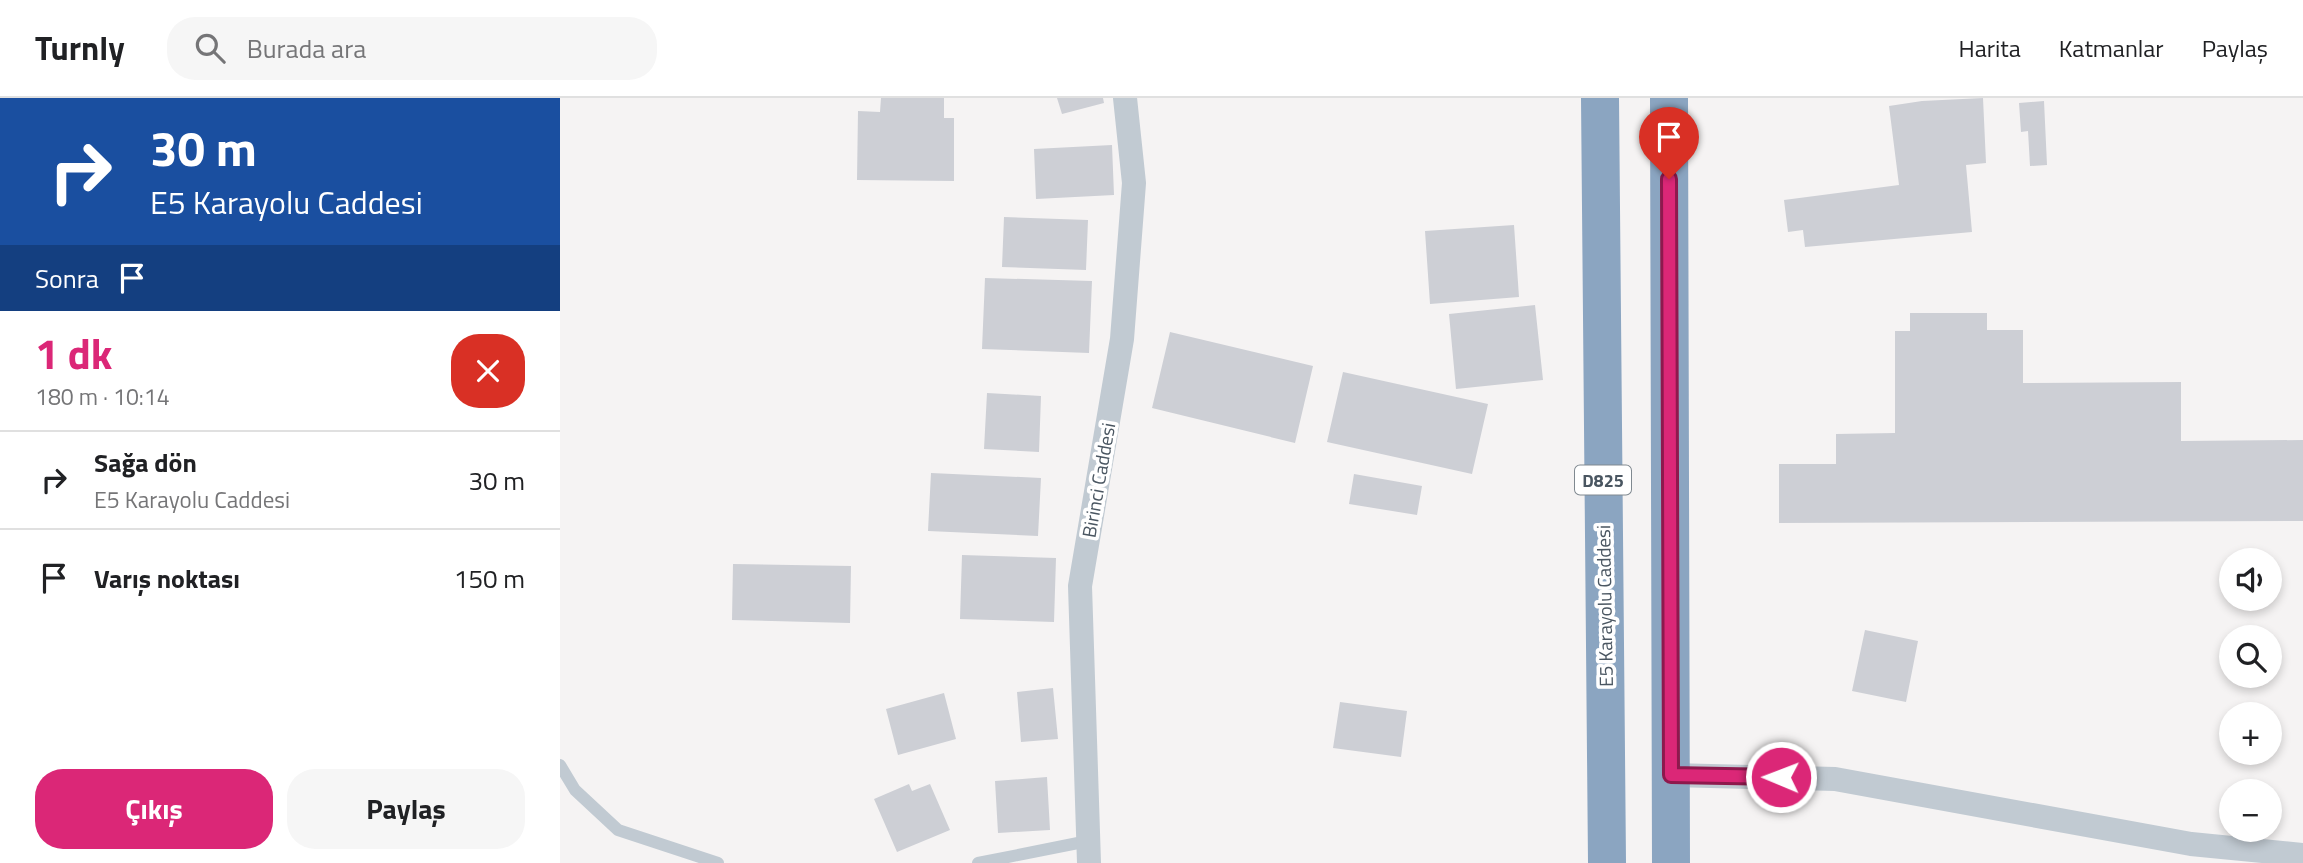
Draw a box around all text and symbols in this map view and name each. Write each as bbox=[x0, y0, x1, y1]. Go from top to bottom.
search box bbox=[167, 17, 657, 80]
text: Turnly bbox=[35, 23, 125, 73]
icon: search bbox=[191, 29, 229, 67]
text: Burada ara bbox=[247, 29, 366, 68]
text: Harita bbox=[1958, 30, 2021, 66]
text: Katmanlar bbox=[2059, 30, 2164, 66]
text: Paylaş bbox=[2202, 30, 2268, 66]
pin bbox=[1639, 107, 1699, 179]
text: 30 m bbox=[150, 110, 257, 185]
icon: arrive bbox=[1650, 118, 1688, 156]
icon: right bbox=[35, 126, 126, 217]
text: E5 Karayolu Caddesi bbox=[150, 178, 423, 226]
text: Sonra bbox=[35, 259, 99, 298]
icon: arrive bbox=[113, 259, 151, 297]
text: 1 dk bbox=[35, 321, 112, 385]
button: close bbox=[451, 334, 525, 408]
text: 180 m · 10:14 bbox=[35, 379, 170, 414]
street label: Birinci Caddesi bbox=[1074, 420, 1122, 540]
text: Sağa dön bbox=[94, 443, 197, 482]
icon: right bbox=[35, 461, 73, 499]
text: 30 m bbox=[468, 461, 525, 500]
road number: D825 bbox=[1575, 466, 1631, 494]
text: E5 Karayolu Caddesi bbox=[94, 482, 290, 517]
street label: E5 Karayolu Caddesi bbox=[1588, 525, 1620, 687]
map controls bbox=[2219, 548, 2282, 842]
button: sound bbox=[2219, 548, 2282, 611]
icon: arrive bbox=[35, 559, 73, 597]
text: Varış noktası bbox=[94, 559, 240, 598]
text: 150 m bbox=[454, 559, 525, 598]
button: search bbox=[2219, 625, 2282, 688]
button: + bbox=[2219, 702, 2282, 765]
position arrow bbox=[1744, 740, 1818, 814]
button: Çıkış bbox=[35, 769, 273, 849]
button: Paylaş bbox=[287, 769, 525, 849]
button: − bbox=[2219, 779, 2282, 842]

